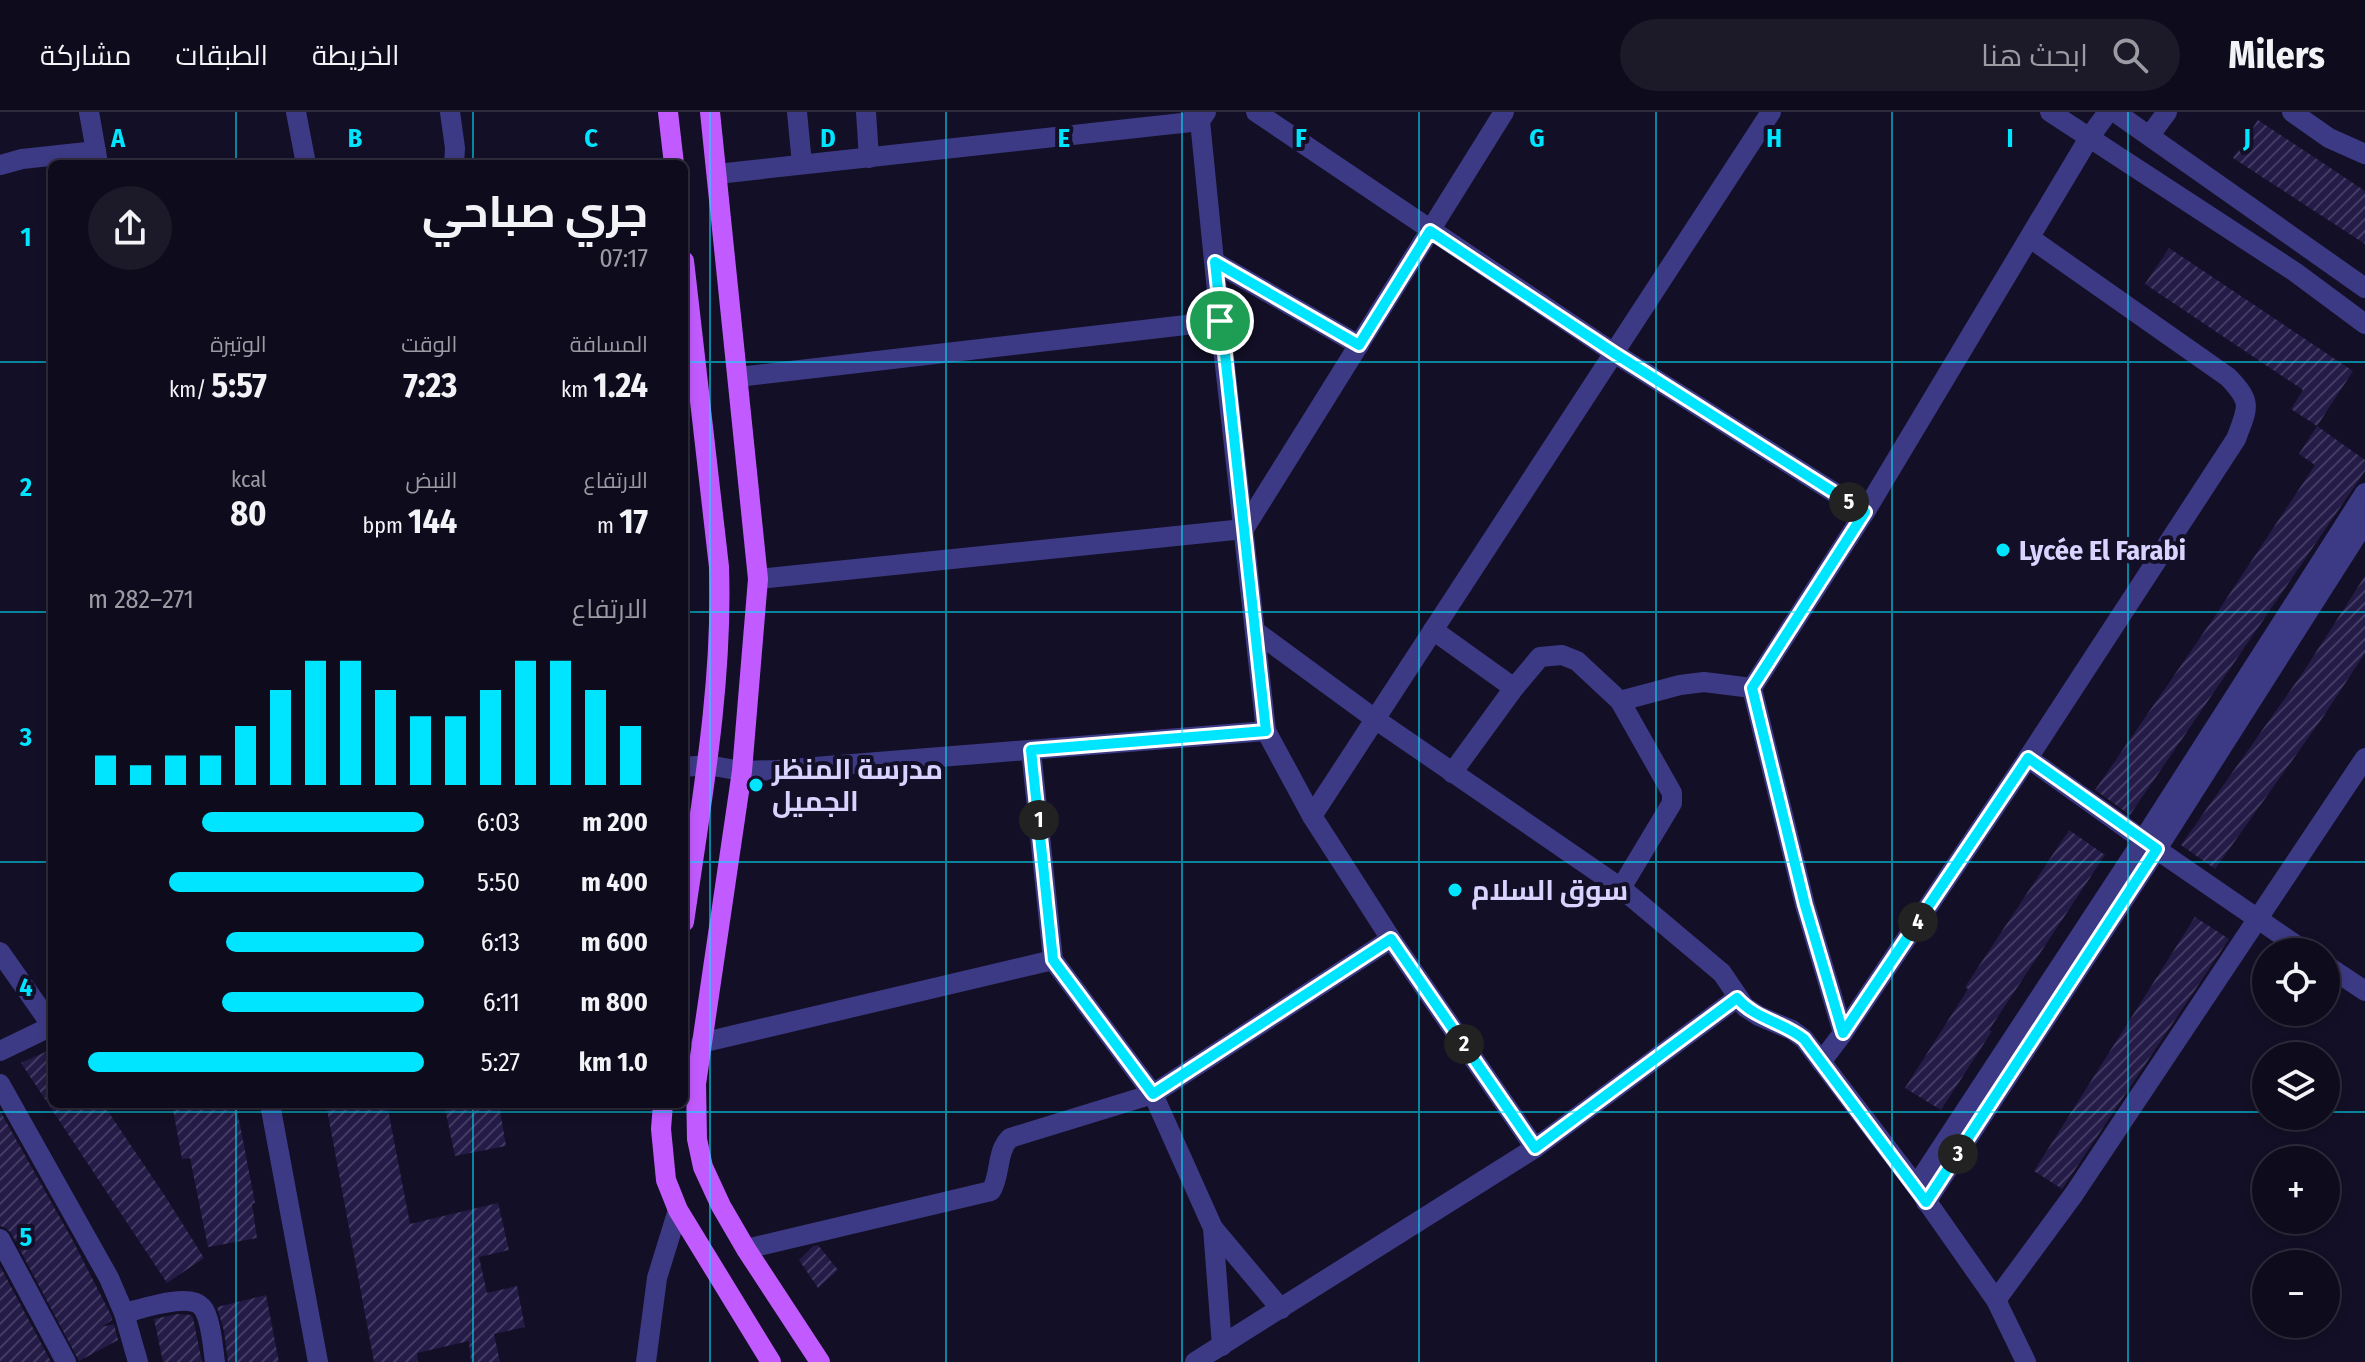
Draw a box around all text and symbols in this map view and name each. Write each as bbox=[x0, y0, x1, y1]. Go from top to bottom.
search box bbox=[1620, 19, 2180, 91]
text: Milers bbox=[2228, 32, 2325, 78]
icon: search bbox=[2108, 33, 2152, 77]
text: ابحث هنا bbox=[1981, 38, 2088, 74]
text: مشاركة bbox=[40, 39, 131, 72]
text: الطبقات bbox=[175, 39, 268, 72]
text: الخريطة bbox=[312, 39, 399, 72]
text: A bbox=[110, 123, 126, 154]
text: B bbox=[348, 123, 363, 154]
text: C bbox=[584, 123, 598, 154]
text: D bbox=[820, 123, 836, 154]
text: E bbox=[1058, 123, 1070, 154]
text: F bbox=[1295, 123, 1307, 154]
text: G bbox=[1529, 123, 1545, 154]
text: H bbox=[1766, 123, 1782, 154]
text: I bbox=[2007, 123, 2014, 154]
text: J bbox=[2242, 123, 2251, 154]
button: share bbox=[88, 186, 172, 270]
text: جري صباحي bbox=[422, 186, 648, 239]
text: 1 bbox=[21, 222, 32, 253]
text: 07:17 bbox=[599, 243, 648, 274]
pin bbox=[1186, 287, 1254, 355]
icon: arrive bbox=[1198, 299, 1242, 343]
text: الوتيرة bbox=[210, 331, 267, 358]
text: الوقت bbox=[401, 331, 457, 358]
text: المسافة bbox=[570, 331, 648, 358]
text: 5:57 bbox=[212, 365, 267, 406]
text: 7:23 bbox=[403, 365, 457, 406]
text: 1.24 bbox=[593, 365, 648, 406]
text: /km bbox=[169, 376, 212, 403]
text: km bbox=[561, 376, 593, 403]
text: kcal bbox=[231, 466, 267, 493]
text: النبض bbox=[406, 467, 457, 494]
text: الارتفاع bbox=[584, 467, 648, 494]
text: 2 bbox=[19, 472, 32, 503]
pin: 5 bbox=[1829, 482, 1869, 522]
text: 5 bbox=[1844, 488, 1854, 515]
text: 80 bbox=[230, 493, 267, 534]
text: 144 bbox=[408, 501, 457, 542]
text: 17 bbox=[619, 501, 648, 542]
text: bpm bbox=[363, 512, 408, 539]
text: m bbox=[597, 512, 619, 539]
place label: Lycée El Farabi bbox=[2019, 534, 2186, 567]
marker: Lycée El Farabi bbox=[1994, 541, 2012, 559]
text: 271–282 m bbox=[88, 584, 194, 615]
text: الارتفاع bbox=[572, 594, 648, 625]
text: 3 bbox=[19, 722, 32, 753]
place label: مدرسة المنظر الجميل bbox=[771, 753, 943, 818]
marker: مدرسة المنظر الجميل bbox=[747, 776, 765, 794]
pin: 1 bbox=[1019, 800, 1059, 840]
text: 1 bbox=[1034, 806, 1044, 833]
text: 6:03 bbox=[477, 807, 520, 838]
text: 200 m bbox=[582, 807, 648, 838]
text: 5:50 bbox=[477, 867, 520, 898]
text: 400 m bbox=[581, 867, 648, 898]
place label: سوق السلام bbox=[1471, 874, 1628, 910]
marker: سوق السلام bbox=[1446, 881, 1464, 899]
pin: 4 bbox=[1898, 902, 1938, 942]
text: 4 bbox=[1912, 908, 1924, 935]
text: 6:13 bbox=[481, 927, 520, 958]
text: 600 m bbox=[581, 927, 648, 958]
map controls bbox=[2252, 938, 2340, 1338]
button: locate bbox=[2252, 938, 2340, 1026]
text: 4 bbox=[19, 972, 33, 1003]
text: 6:11 bbox=[483, 987, 520, 1018]
text: 800 m bbox=[581, 987, 648, 1018]
pin: 2 bbox=[1444, 1024, 1484, 1064]
text: 2 bbox=[1459, 1030, 1469, 1057]
button: layers bbox=[2252, 1042, 2340, 1130]
text: 5:27 bbox=[481, 1047, 520, 1078]
text: 1.0 km bbox=[579, 1047, 648, 1078]
pin: 3 bbox=[1938, 1134, 1978, 1174]
text: 3 bbox=[1953, 1140, 1963, 1167]
button: + bbox=[2252, 1146, 2340, 1234]
text: 5 bbox=[20, 1222, 33, 1253]
button: − bbox=[2252, 1250, 2340, 1338]

